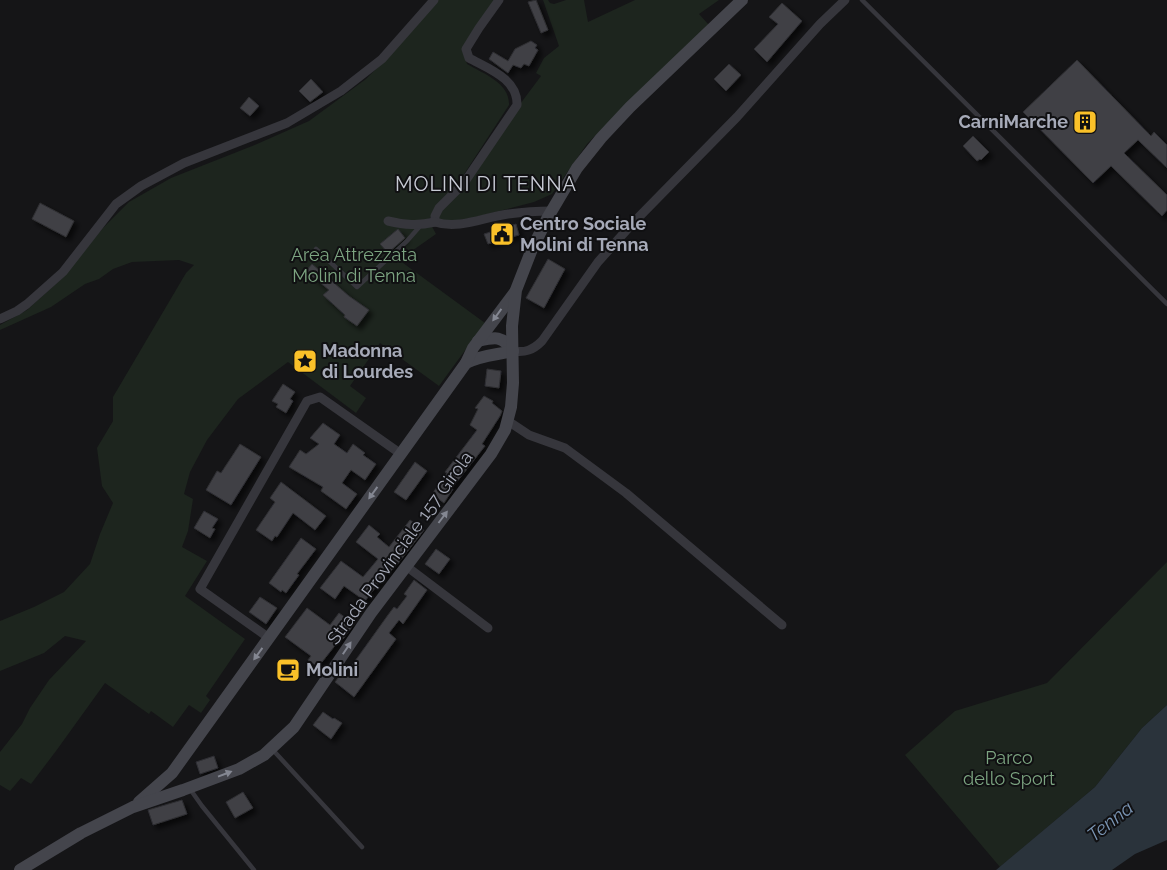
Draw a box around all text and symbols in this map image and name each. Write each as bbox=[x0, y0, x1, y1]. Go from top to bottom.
building icon: CarniMarche bbox=[1072, 109, 1098, 135]
place label: CarniMarche bbox=[958, 111, 1068, 132]
district label: MOLINI DI TENNA bbox=[395, 172, 577, 196]
place label: Centro Sociale Molini di Tenna bbox=[520, 213, 649, 255]
public building icon: Centro Sociale Molini di Tenna bbox=[489, 221, 515, 247]
park label: Area Attrezzata Molini di Tenna bbox=[291, 244, 417, 286]
one-way arrow bbox=[492, 308, 502, 322]
place label: Madonna di Lourdes bbox=[322, 340, 413, 382]
place icon: Madonna di Lourdes bbox=[292, 348, 318, 374]
street label: Strada Provinciale 157 Girola bbox=[322, 447, 477, 648]
one-way arrow bbox=[367, 486, 378, 499]
one-way arrow bbox=[438, 511, 449, 524]
one-way arrow bbox=[342, 641, 352, 655]
one-way arrow bbox=[253, 647, 263, 661]
cafe icon: Molini bbox=[275, 657, 301, 683]
place label: Molini bbox=[306, 659, 358, 680]
park label: Parco dello Sport bbox=[963, 747, 1055, 789]
one-way arrow bbox=[217, 770, 232, 777]
water label: Tenna bbox=[1083, 796, 1137, 846]

